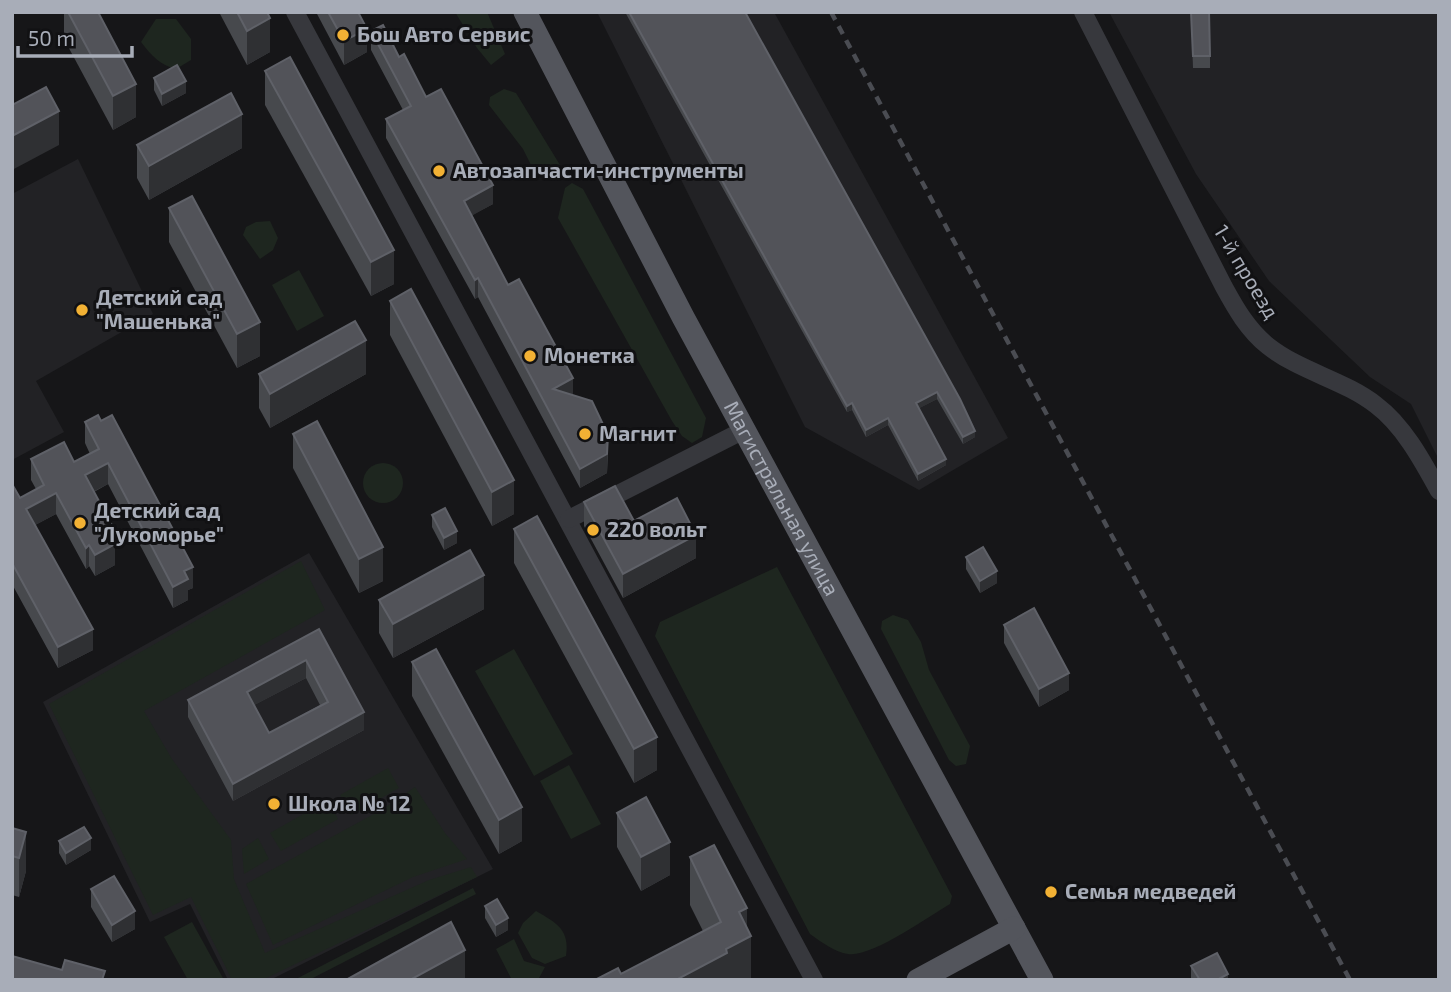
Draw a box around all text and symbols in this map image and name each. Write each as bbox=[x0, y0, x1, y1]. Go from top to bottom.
scale bar bbox=[18, 14, 131, 58]
place label: Бош Авто Сервис bbox=[357, 21, 531, 46]
text: 50 m bbox=[28, 25, 75, 50]
marker: Бош Авто Сервис bbox=[335, 27, 351, 43]
place label: Автозапчасти-инструменты bbox=[453, 157, 744, 182]
marker: Автозапчасти-инструменты bbox=[431, 163, 447, 179]
street label: 1-й проезд bbox=[1210, 220, 1285, 323]
place label: Детский сад "Машенька" bbox=[96, 284, 223, 333]
marker: Детский сад "Машенька" bbox=[74, 302, 90, 318]
place label: Монетка bbox=[544, 342, 635, 367]
marker: Монетка bbox=[522, 348, 538, 364]
street label: Магистральная улица bbox=[720, 396, 845, 600]
place label: Магнит bbox=[599, 420, 677, 445]
marker: Магнит bbox=[577, 426, 593, 442]
place label: Детский сад "Лукоморье" bbox=[94, 497, 224, 546]
marker: Детский сад "Лукоморье" bbox=[72, 515, 88, 531]
place label: 220 вольт bbox=[607, 516, 707, 541]
marker: 220 вольт bbox=[585, 522, 601, 538]
place label: Школа № 12 bbox=[288, 790, 411, 815]
marker: Школа № 12 bbox=[266, 796, 282, 812]
place label: Семья медведей bbox=[1065, 878, 1236, 903]
marker: Семья медведей bbox=[1043, 884, 1059, 900]

